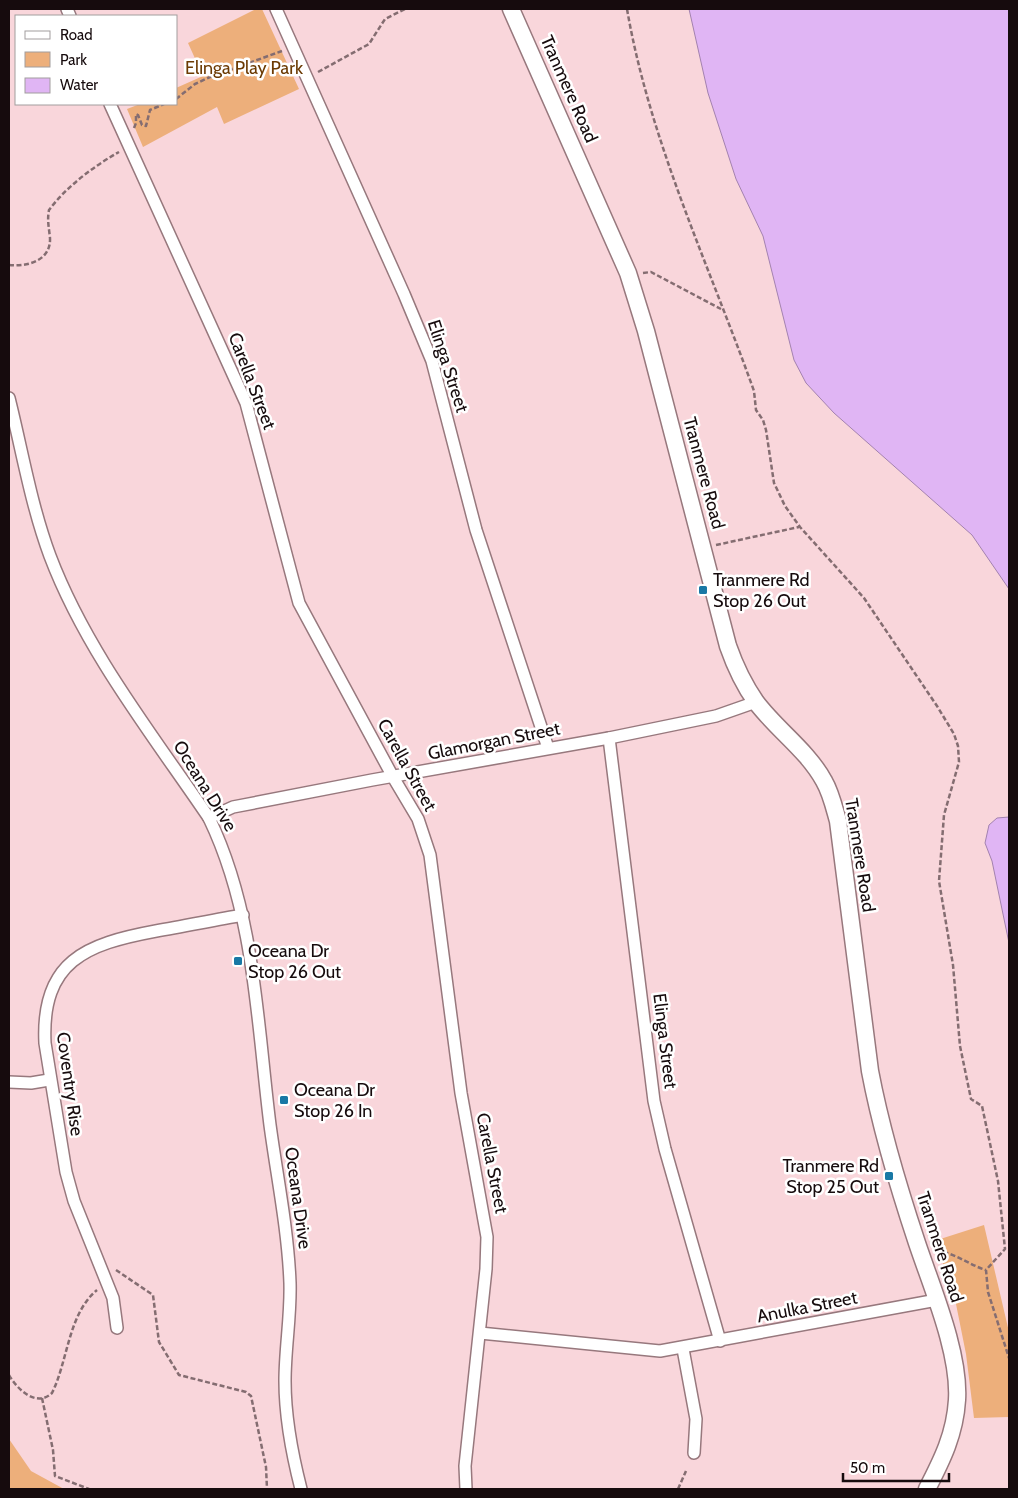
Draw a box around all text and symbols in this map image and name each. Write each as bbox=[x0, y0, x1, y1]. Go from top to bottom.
legend bbox=[15, 15, 178, 105]
text: Road bbox=[60, 26, 93, 44]
street label: Tranmere Road bbox=[536, 32, 602, 146]
text: Park bbox=[60, 51, 87, 69]
park label: Elinga Play Park bbox=[185, 57, 304, 79]
text: Water bbox=[60, 76, 98, 94]
street label: Elinga Street bbox=[423, 317, 473, 415]
street label: Carella Street bbox=[223, 330, 281, 432]
street label: Tranmere Road bbox=[678, 415, 730, 531]
place label: Tranmere Rd Stop 26 Out bbox=[713, 569, 810, 612]
marker: Tranmere Rd Stop 26 Out bbox=[697, 584, 709, 596]
street label: Carella Street bbox=[373, 715, 441, 815]
street label: Glamorgan Street bbox=[426, 717, 562, 765]
street label: Oceana Drive bbox=[168, 737, 242, 835]
street label: Tranmere Road bbox=[840, 796, 880, 914]
place label: Oceana Dr Stop 26 Out bbox=[248, 940, 341, 983]
marker: Oceana Dr Stop 26 Out bbox=[232, 955, 244, 967]
street label: Elinga Street bbox=[648, 992, 682, 1090]
street label: Coventry Rise bbox=[52, 1031, 88, 1137]
place label: Oceana Dr Stop 26 In bbox=[294, 1079, 375, 1122]
marker: Oceana Dr Stop 26 In bbox=[278, 1094, 290, 1106]
street label: Carella Street bbox=[471, 1111, 513, 1215]
street label: Oceana Drive bbox=[280, 1146, 316, 1250]
place label: Tranmere Rd Stop 25 Out bbox=[783, 1155, 879, 1198]
marker: Tranmere Rd Stop 25 Out bbox=[883, 1170, 895, 1182]
street label: Tranmere Road bbox=[912, 1189, 968, 1305]
street label: Anulka Street bbox=[755, 1286, 859, 1328]
scale bar bbox=[843, 1450, 949, 1482]
text: 50 m bbox=[850, 1459, 885, 1477]

